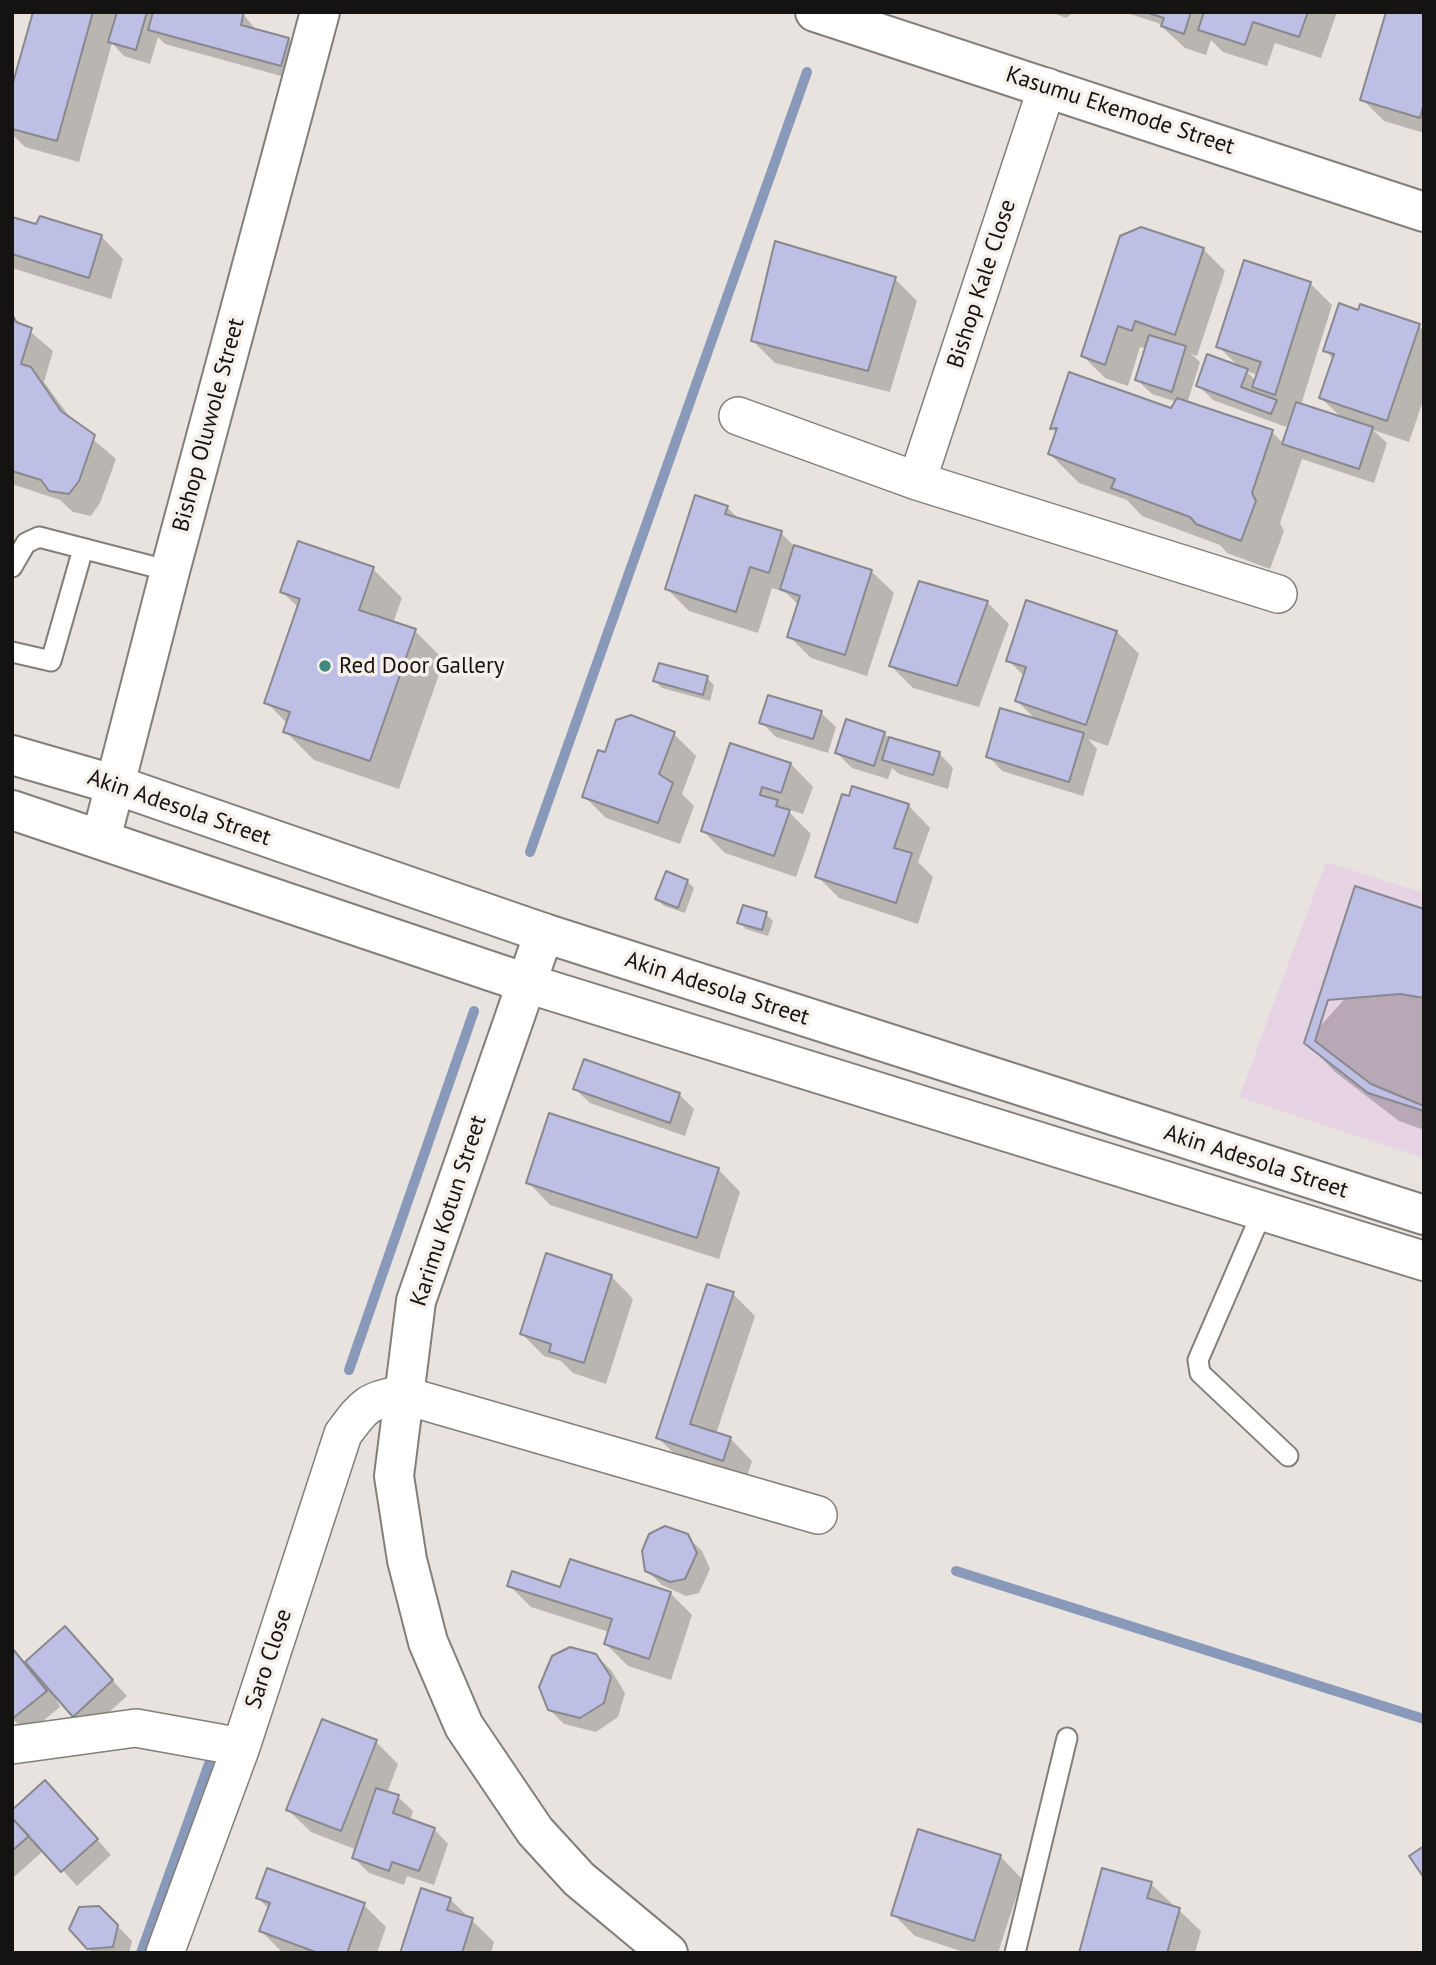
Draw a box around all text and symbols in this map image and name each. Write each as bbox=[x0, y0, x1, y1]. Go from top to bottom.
street label: Kasumu Ekemode Street bbox=[1002, 61, 1238, 161]
street label: Bishop Kale Close bbox=[942, 196, 1022, 372]
street label: Bishop Oluwole Street bbox=[167, 315, 251, 535]
place label: Red Door Gallery bbox=[339, 652, 505, 680]
marker: Red Door Gallery bbox=[317, 658, 333, 674]
street label: Akin Adesola Street bbox=[84, 764, 274, 852]
street label: Akin Adesola Street bbox=[621, 946, 813, 1032]
street label: Karimu Kotun Street bbox=[405, 1112, 493, 1310]
street label: Akin Adesola Street bbox=[1160, 1119, 1352, 1205]
street label: Saro Close bbox=[240, 1606, 298, 1712]

